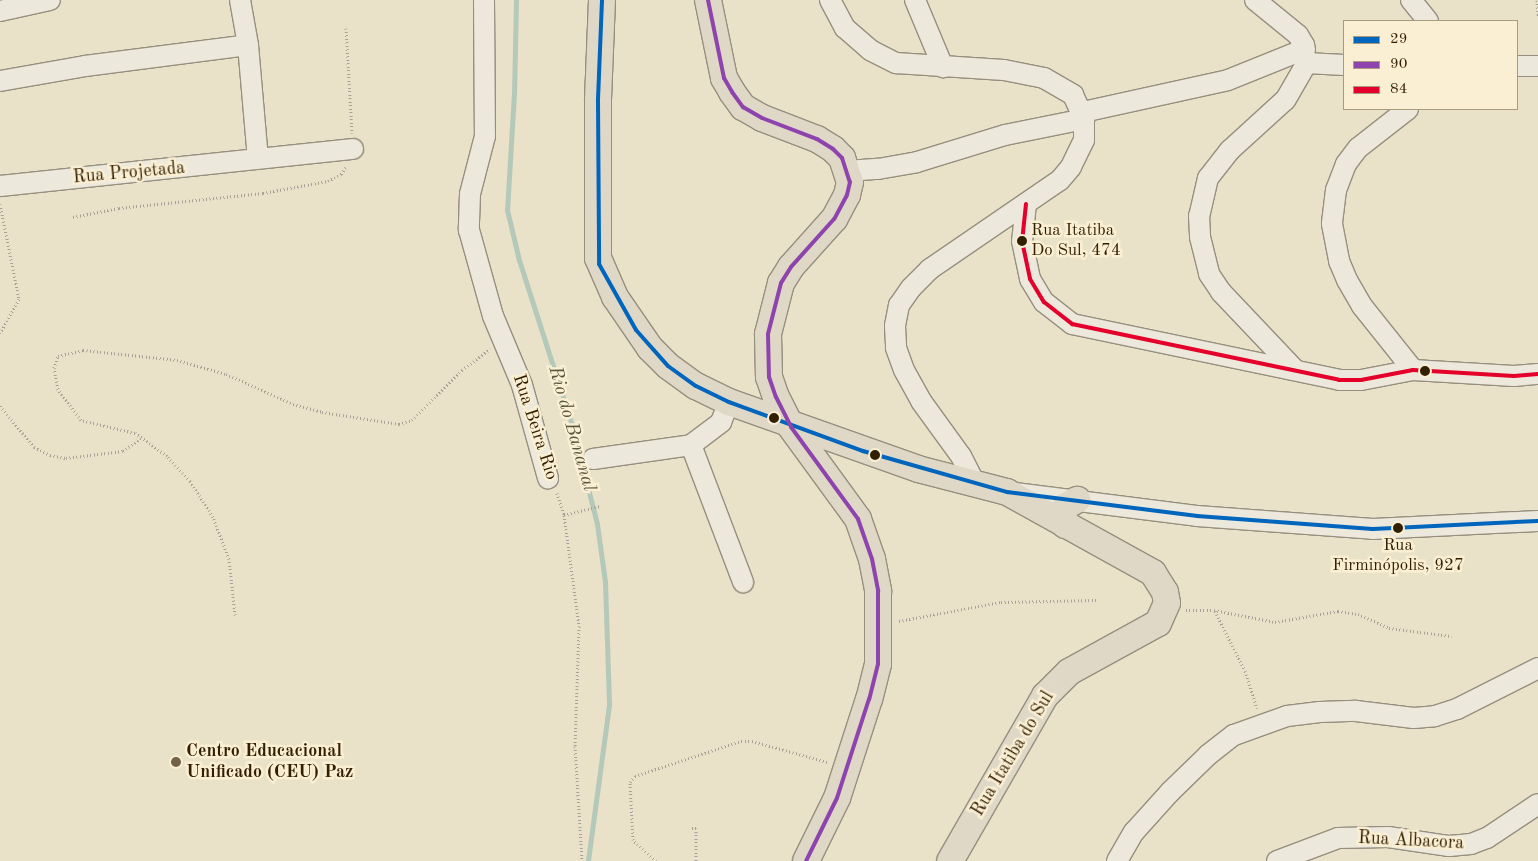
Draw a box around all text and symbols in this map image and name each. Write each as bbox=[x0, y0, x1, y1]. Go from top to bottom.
legend bbox=[1343, 20, 1518, 110]
text: 29 bbox=[1390, 32, 1407, 47]
text: 90 bbox=[1390, 57, 1407, 72]
text: 84 bbox=[1390, 82, 1407, 97]
street label: Rua Projetada bbox=[72, 157, 186, 189]
place label: Rua Itatiba Do Sul, 474 bbox=[1031, 221, 1121, 261]
marker: Rua Itatiba Do Sul, 474 bbox=[1017, 236, 1027, 246]
water label: Rio do Bananal bbox=[542, 364, 600, 494]
unlabelled marker bbox=[1420, 366, 1430, 376]
street label: Rua Beira Rio bbox=[508, 371, 562, 483]
unlabelled marker bbox=[769, 413, 779, 423]
unlabelled marker bbox=[870, 450, 880, 460]
marker: Rua Firminópolis, 927 bbox=[1393, 523, 1403, 533]
place label: Rua Firminópolis, 927 bbox=[1332, 536, 1464, 576]
street label: Rua Itatiba do Sul bbox=[967, 688, 1059, 820]
place label: Centro Educacional Unificado (CEU) Paz bbox=[186, 741, 353, 784]
marker: Centro Educacional Unificado (CEU) Paz bbox=[170, 756, 182, 768]
street label: Rua Albacora bbox=[1357, 827, 1465, 855]

